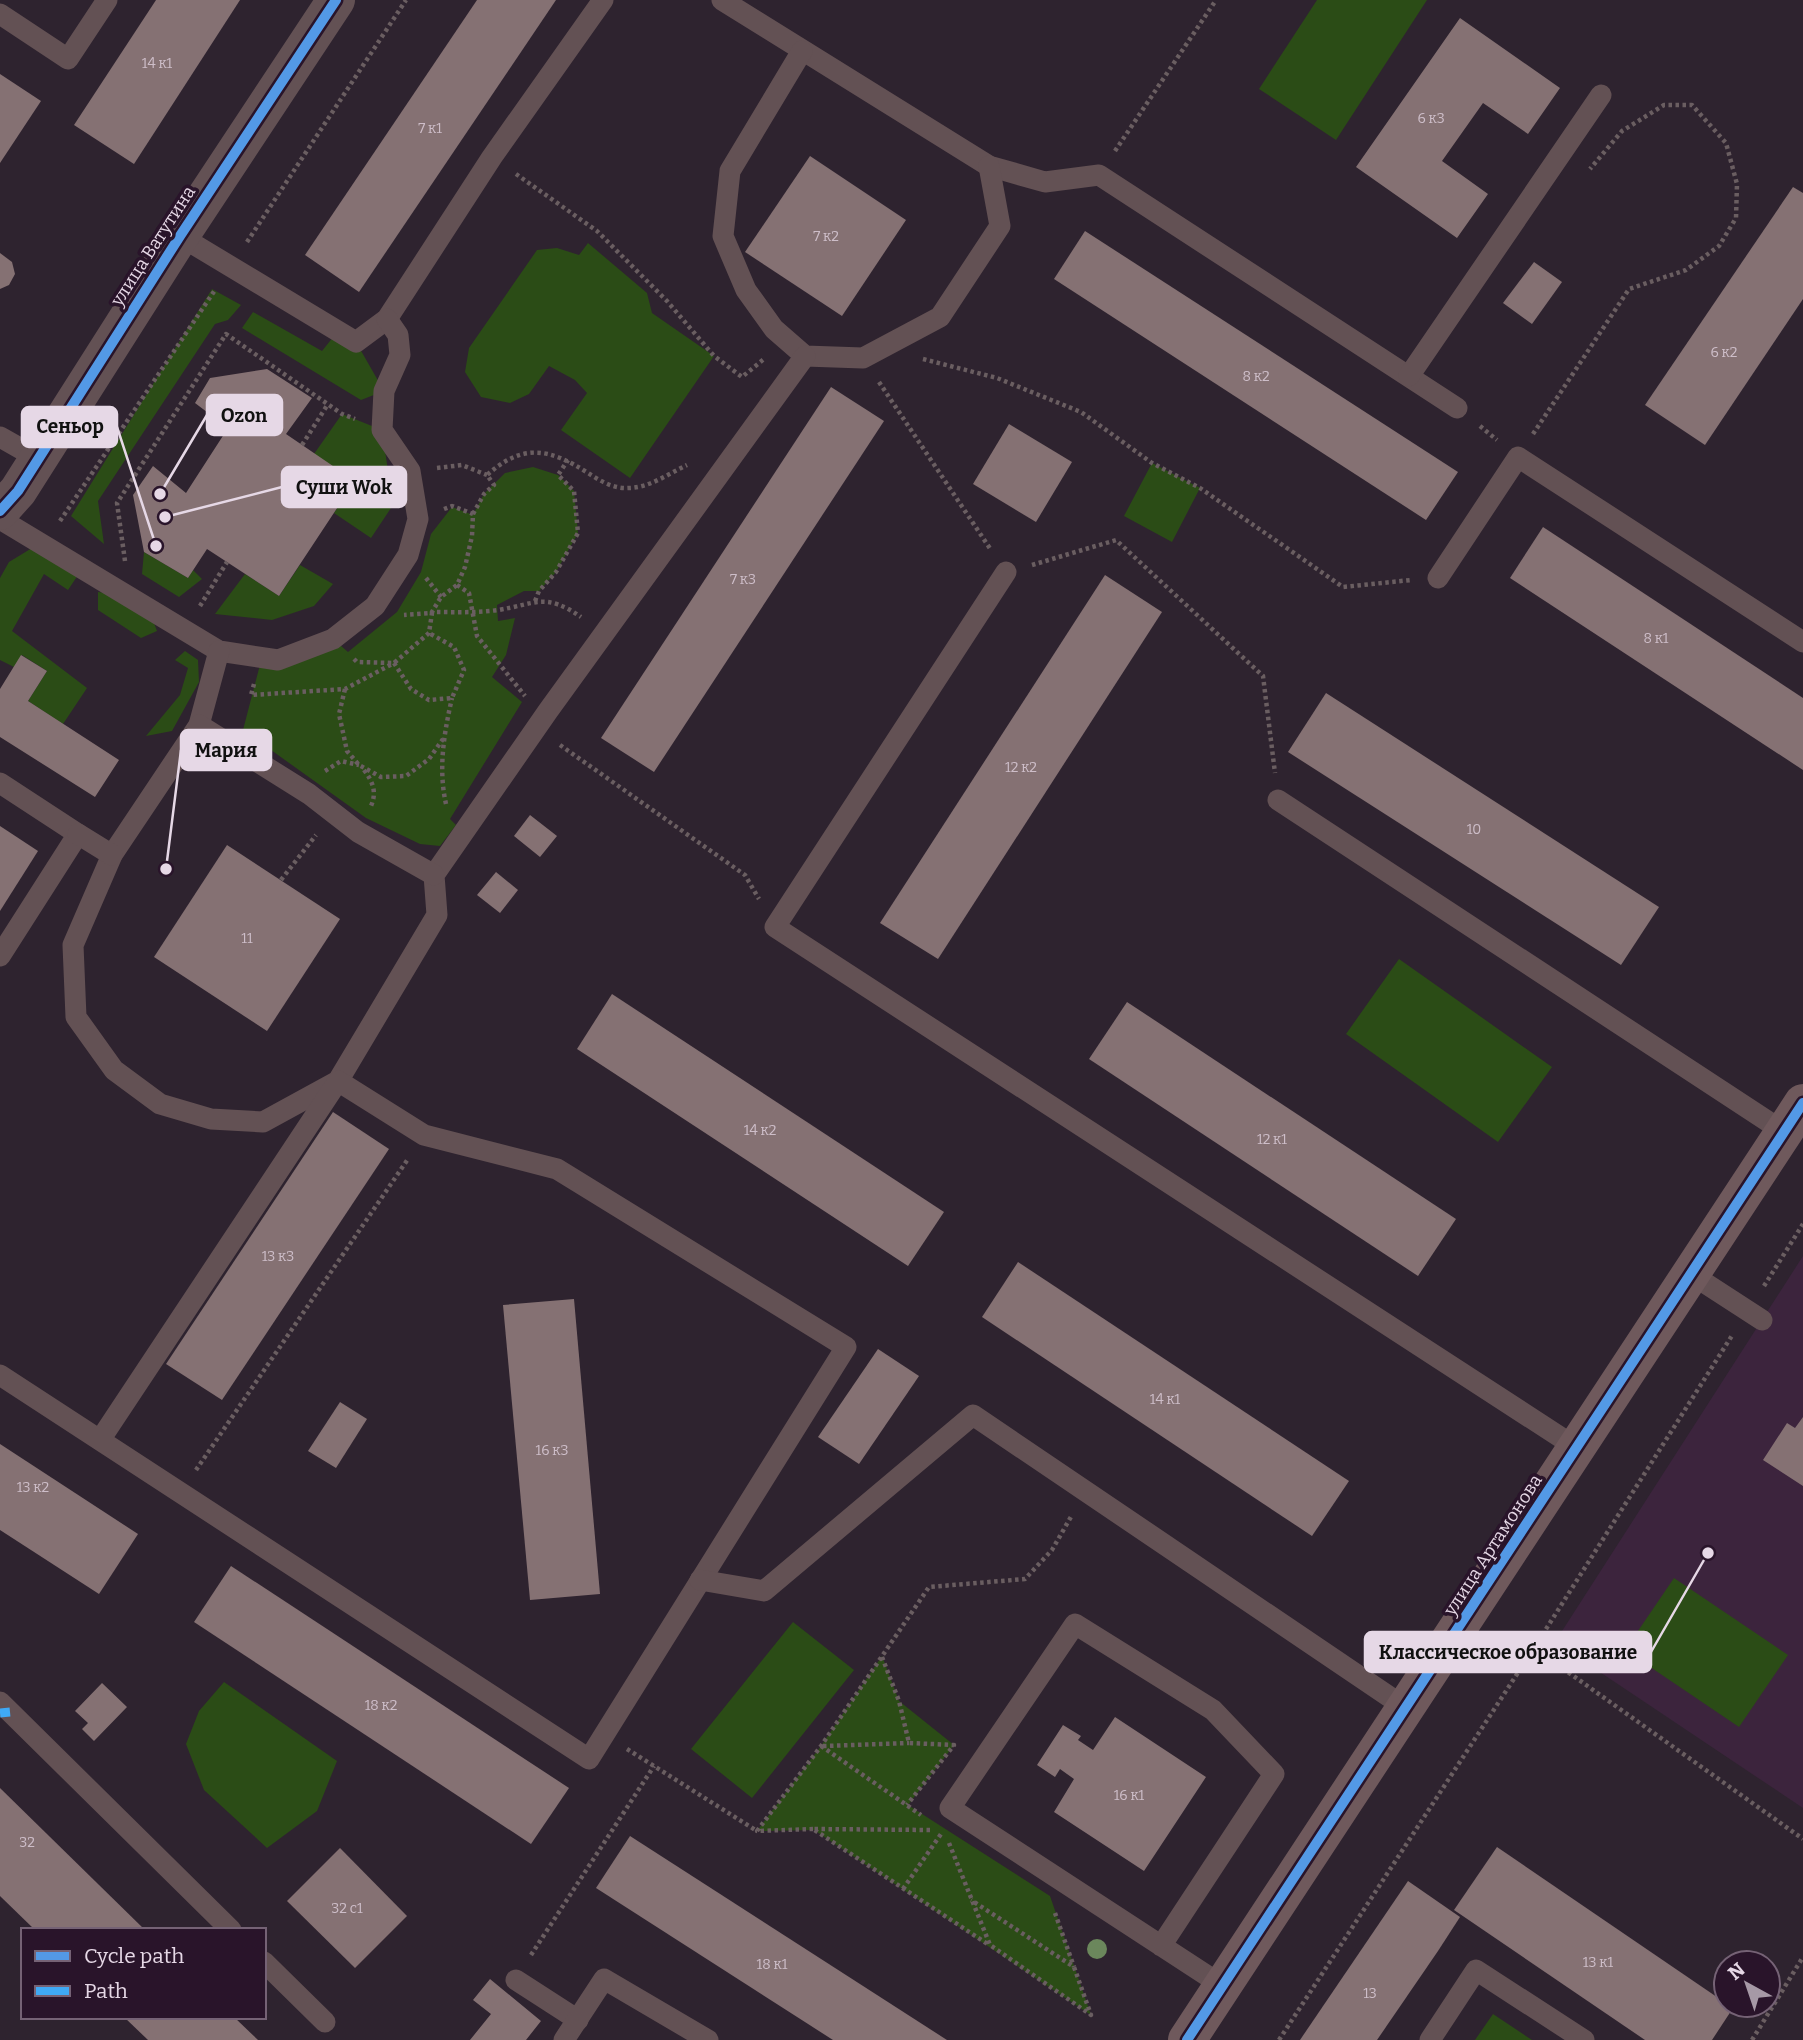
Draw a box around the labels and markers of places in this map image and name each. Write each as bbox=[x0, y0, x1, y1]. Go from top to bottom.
callout: Ozon bbox=[207, 395, 282, 435]
callout: Сеньор bbox=[22, 407, 117, 447]
callout: Суши Wok bbox=[282, 467, 406, 507]
callout: Мария bbox=[181, 730, 271, 770]
callout: Классическое образование bbox=[1365, 1632, 1651, 1672]

